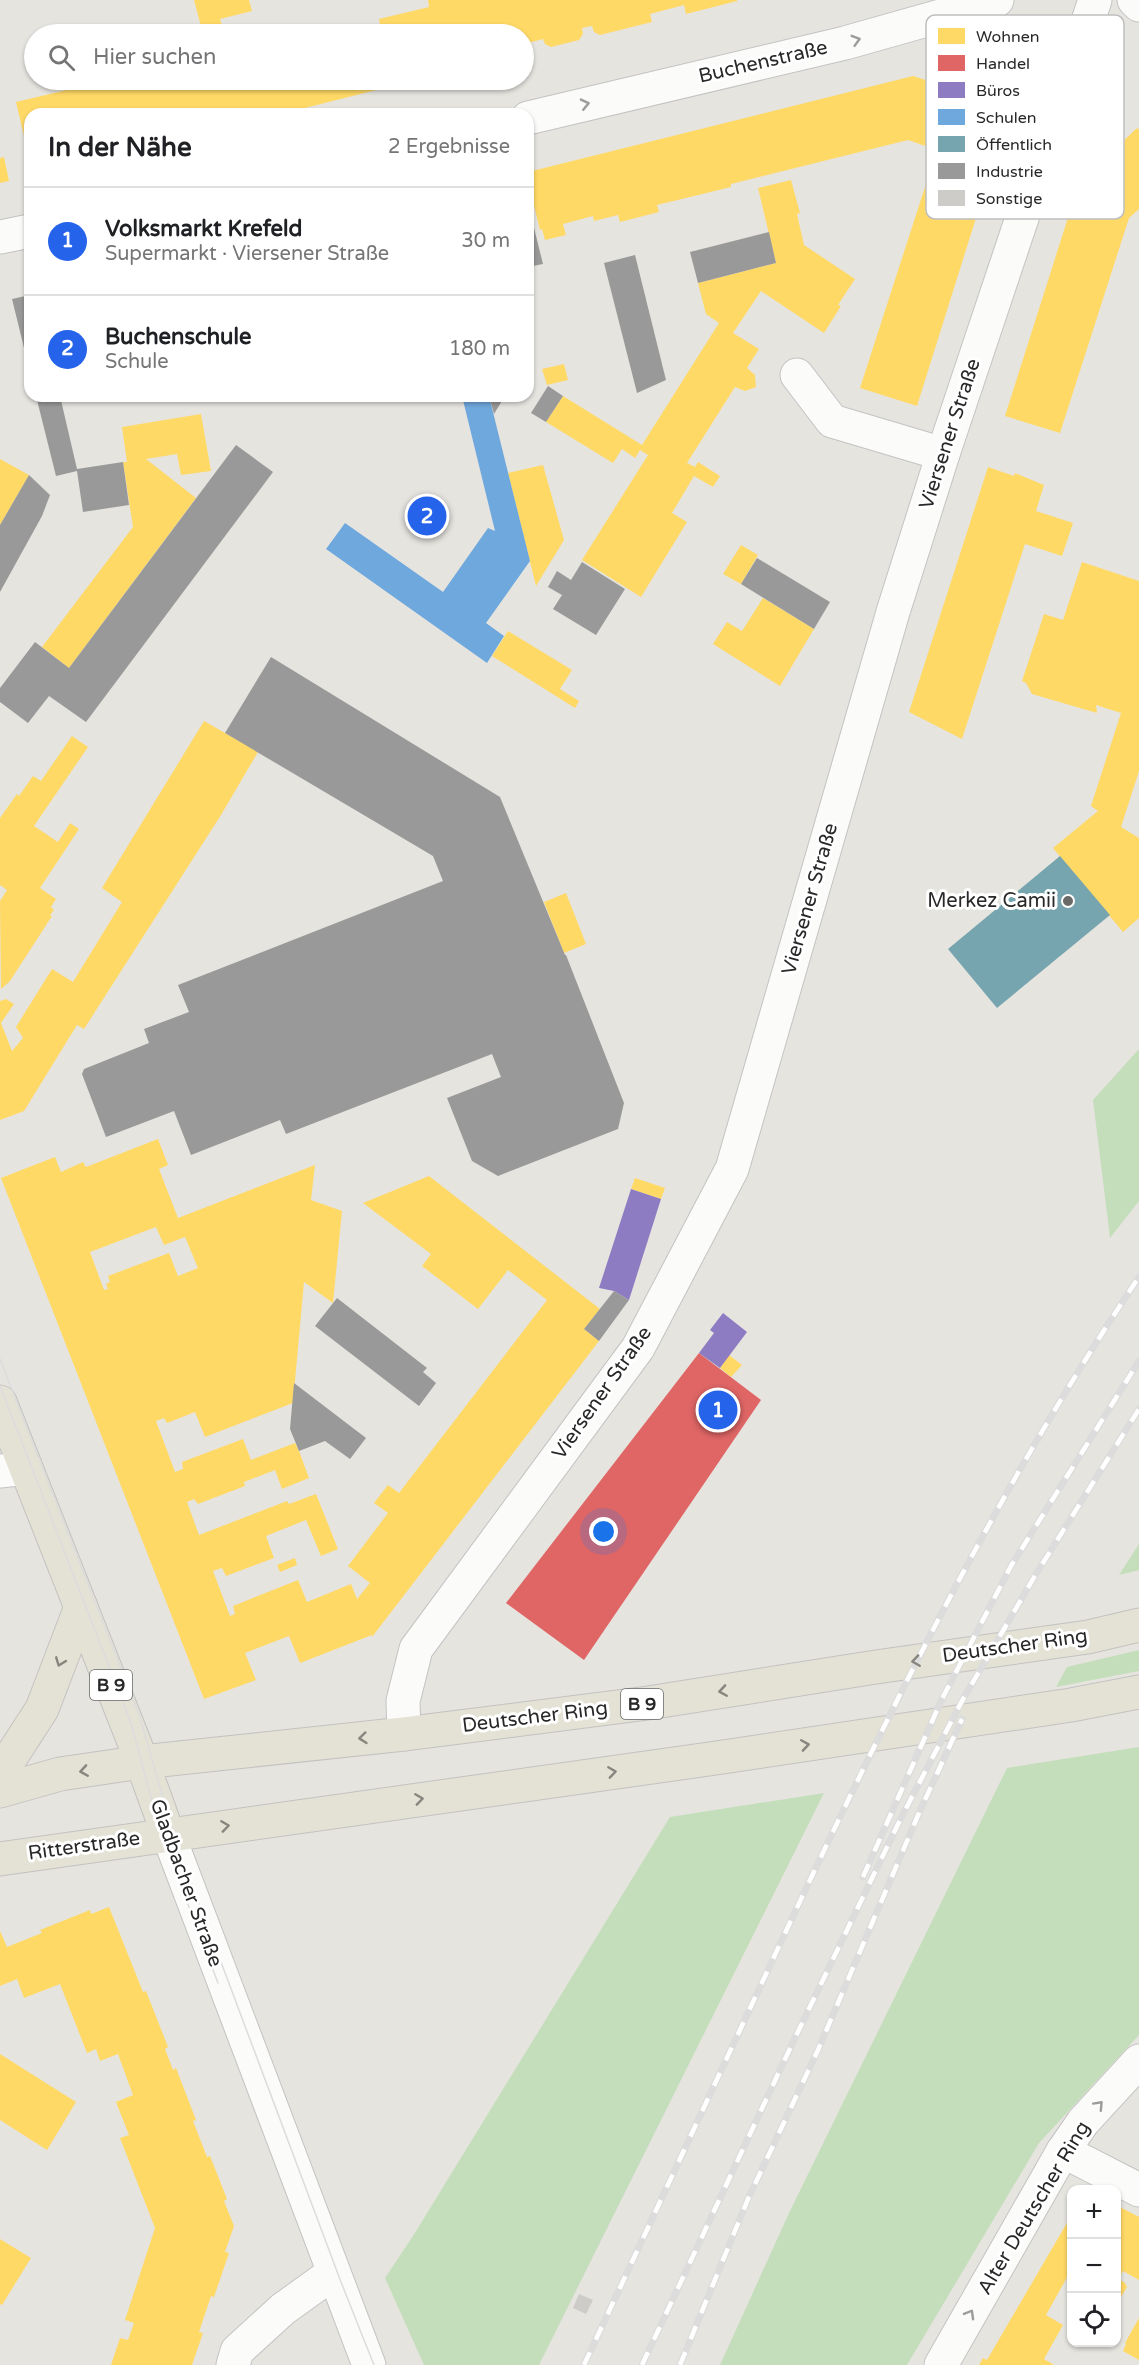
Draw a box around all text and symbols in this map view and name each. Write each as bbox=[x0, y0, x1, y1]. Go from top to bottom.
legend bbox=[926, 15, 1124, 219]
search box bbox=[24, 24, 534, 90]
text: Wohnen bbox=[976, 27, 1039, 47]
one-way arrow bbox=[851, 34, 861, 47]
street label: Buchenstraße bbox=[696, 35, 830, 89]
icon: search bbox=[45, 41, 78, 74]
text: Hier suchen bbox=[93, 44, 216, 70]
text: Handel bbox=[976, 54, 1030, 74]
text: Büros bbox=[976, 81, 1020, 101]
one-way arrow bbox=[580, 98, 590, 111]
text: Schulen bbox=[976, 108, 1037, 128]
text: In der Nähe bbox=[48, 132, 192, 163]
text: 2 Ergebnisse bbox=[388, 135, 510, 159]
text: Öffentlich bbox=[976, 135, 1052, 155]
text: Industrie bbox=[976, 162, 1043, 182]
text: Sonstige bbox=[976, 189, 1042, 209]
text: Volksmarkt Krefeld bbox=[105, 216, 302, 242]
text: 1 bbox=[61, 229, 74, 253]
text: 30 m bbox=[461, 229, 510, 253]
text: Supermarkt · Viersener Straße bbox=[105, 242, 389, 266]
text: Buchenschule bbox=[105, 324, 251, 350]
text: 2 bbox=[61, 337, 74, 361]
text: 180 m bbox=[449, 337, 510, 361]
text: Schule bbox=[105, 350, 169, 374]
street label: Viersener Straße bbox=[914, 356, 986, 512]
pin: 2 bbox=[408, 494, 446, 538]
street label: Viersener Straße bbox=[777, 820, 843, 978]
place label: Merkez Camii bbox=[927, 889, 1056, 913]
marker: Merkez Camii bbox=[1061, 894, 1075, 908]
street label: Viersener Straße bbox=[547, 1322, 657, 1464]
pin: 1 bbox=[698, 1388, 738, 1432]
your location bbox=[589, 1517, 618, 1546]
street label: Deutscher Ring bbox=[941, 1624, 1089, 1668]
one-way arrow bbox=[911, 1654, 920, 1667]
one-way arrow bbox=[55, 1656, 67, 1667]
road number: B 9 bbox=[90, 1670, 132, 1700]
one-way arrow bbox=[718, 1684, 728, 1697]
road number: B 9 bbox=[621, 1689, 663, 1719]
street label: Deutscher Ring bbox=[461, 1696, 609, 1738]
one-way arrow bbox=[358, 1731, 368, 1744]
one-way arrow bbox=[800, 1739, 809, 1751]
one-way arrow bbox=[79, 1764, 88, 1776]
one-way arrow bbox=[607, 1767, 616, 1779]
one-way arrow bbox=[414, 1794, 423, 1806]
street label: Gladbacher Straße bbox=[144, 1796, 228, 1970]
one-way arrow bbox=[221, 1821, 230, 1833]
street label: Ritterstraße bbox=[26, 1826, 142, 1866]
one-way arrow bbox=[1091, 2101, 1102, 2112]
street label: Alter Deutscher Ring bbox=[973, 2117, 1095, 2299]
map controls bbox=[1067, 2185, 1121, 2347]
button: + bbox=[1067, 2185, 1121, 2239]
button: − bbox=[1067, 2239, 1121, 2293]
button: locate bbox=[1067, 2293, 1121, 2347]
one-way arrow bbox=[963, 2310, 975, 2320]

